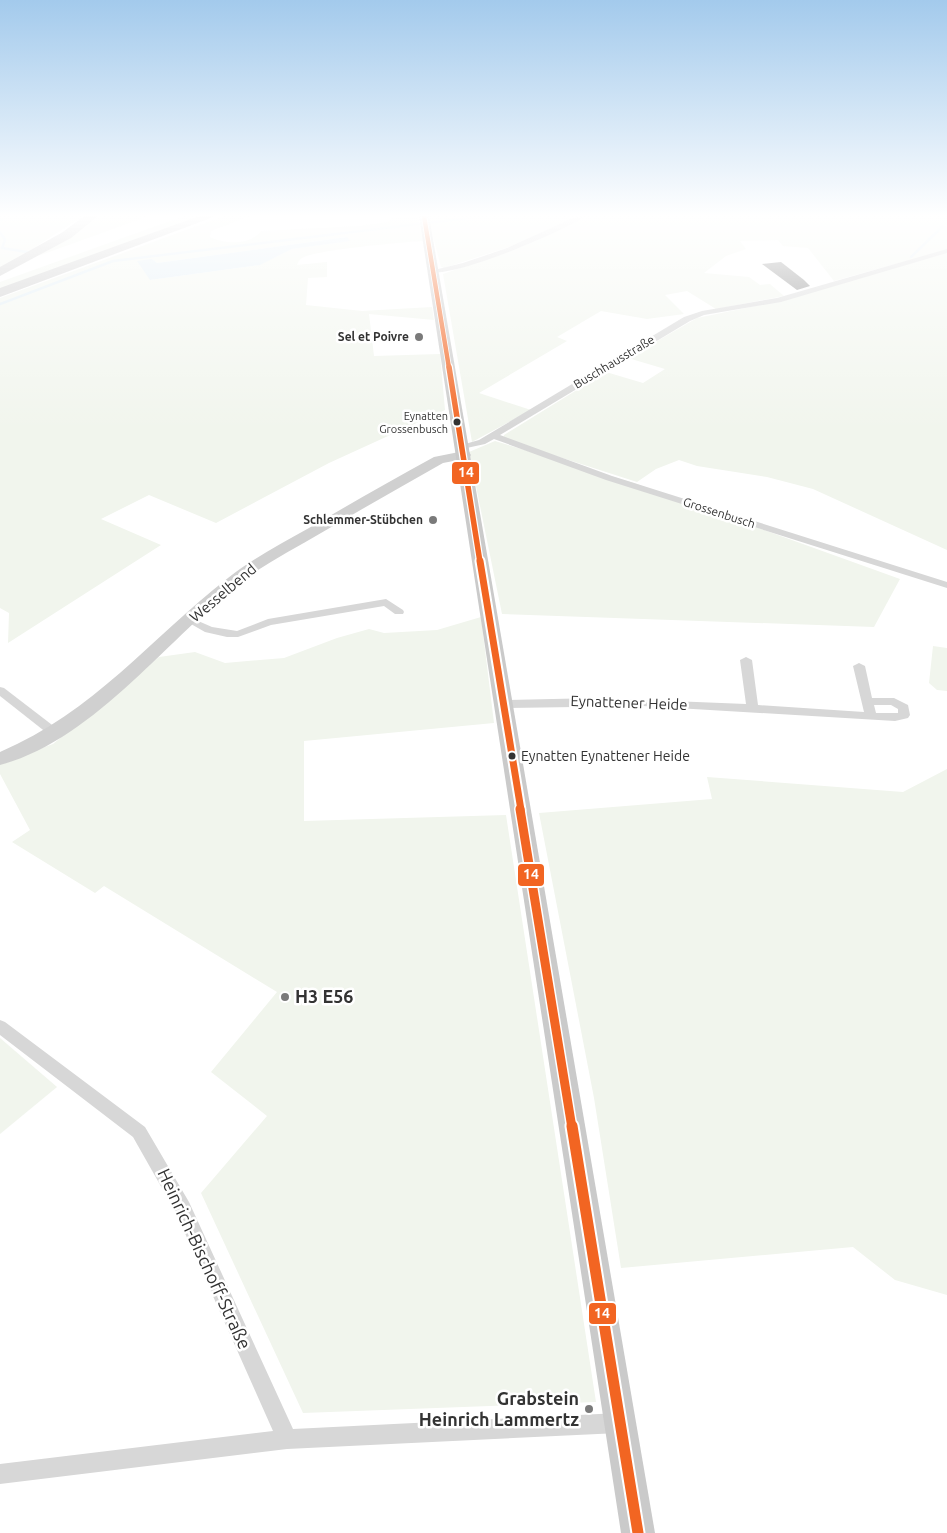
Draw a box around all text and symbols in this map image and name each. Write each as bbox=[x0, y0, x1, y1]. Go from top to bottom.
place label: Sel et Poivre bbox=[338, 330, 409, 343]
marker: Sel et Poivre bbox=[413, 331, 425, 343]
street label: Buschhausstraße bbox=[571, 332, 656, 391]
place label: Eynatten Grossenbusch bbox=[379, 410, 448, 435]
marker: Eynatten Grossenbusch bbox=[452, 417, 462, 427]
line badge: 14 bbox=[451, 461, 480, 485]
text: 14 bbox=[458, 464, 474, 480]
street label: Grossenbusch bbox=[682, 495, 757, 530]
place label: Schlemmer-Stübchen bbox=[303, 513, 423, 526]
marker: Schlemmer-Stübchen bbox=[427, 514, 439, 526]
street label: Wesselbend bbox=[186, 560, 259, 625]
street label: Eynattener Heide bbox=[570, 692, 688, 713]
place label: Eynatten Eynattener Heide bbox=[521, 748, 690, 764]
marker: Eynatten Eynattener Heide bbox=[507, 751, 517, 761]
line badge: 14 bbox=[517, 863, 545, 887]
text: 14 bbox=[523, 866, 539, 882]
place label: H3 E56 bbox=[295, 986, 353, 1006]
marker: H3 E56 bbox=[279, 991, 291, 1003]
street label: Heinrich-Bischoff-Straße bbox=[154, 1165, 256, 1352]
line badge: 14 bbox=[588, 1302, 617, 1325]
text: 14 bbox=[594, 1305, 610, 1321]
place label: Grabstein Heinrich Lammertz bbox=[419, 1388, 579, 1429]
marker: Grabstein Heinrich Lammertz bbox=[583, 1403, 595, 1415]

